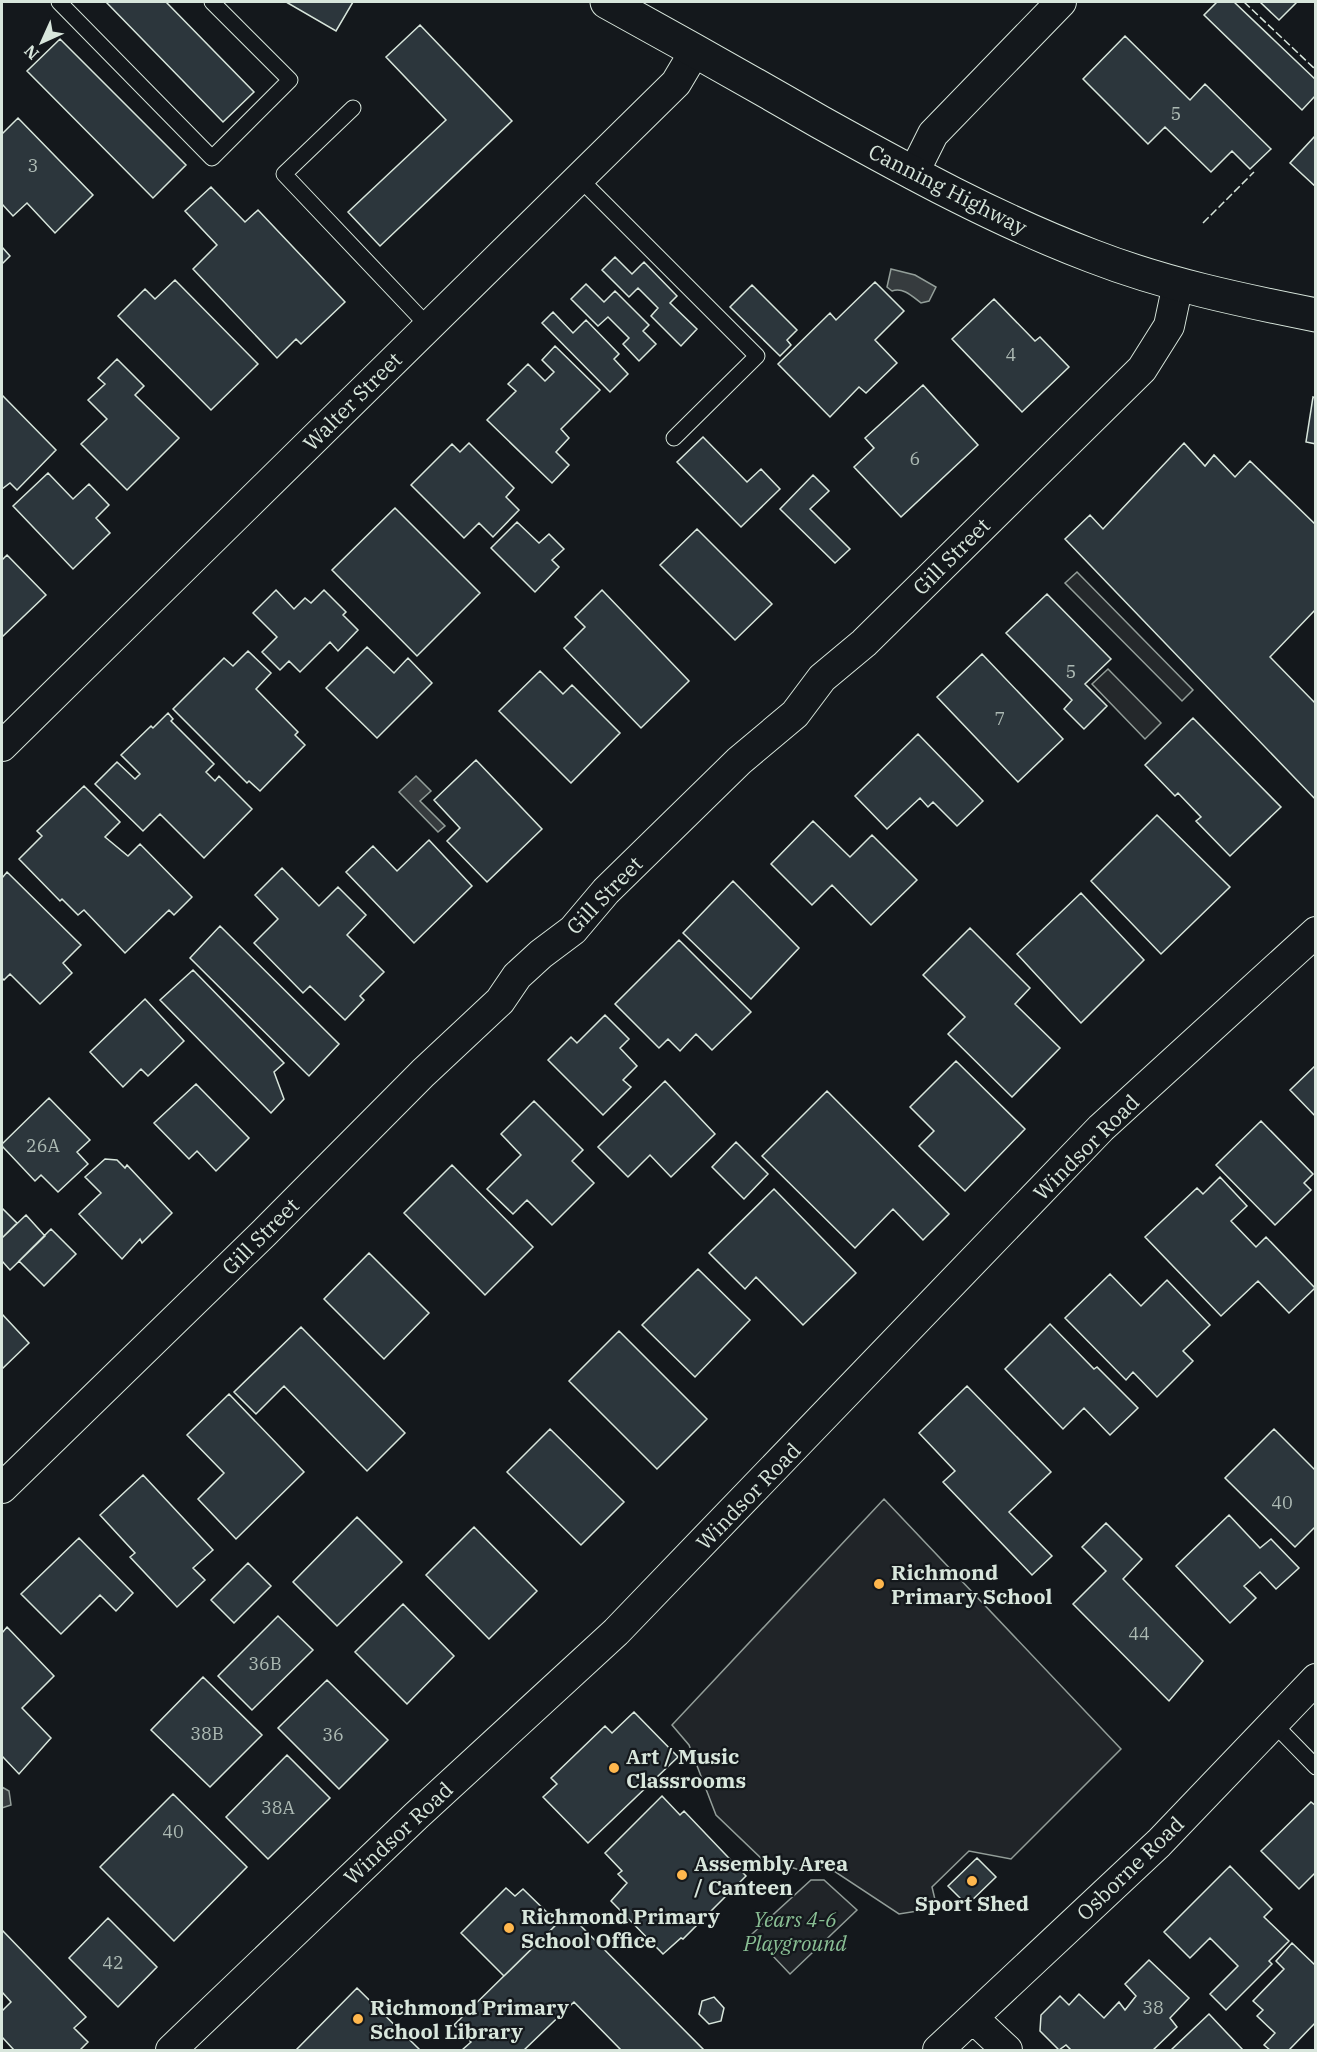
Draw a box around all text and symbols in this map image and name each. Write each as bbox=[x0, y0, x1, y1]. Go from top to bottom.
north arrow bbox=[12, 12, 72, 72]
text: N bbox=[20, 41, 43, 64]
house number: 5 bbox=[1171, 102, 1181, 125]
street label: Canning Highway bbox=[864, 137, 1033, 241]
house number: 3 bbox=[28, 154, 38, 177]
house number: 4 bbox=[1006, 343, 1016, 366]
street label: Walter Street bbox=[297, 346, 407, 456]
house number: 6 bbox=[910, 447, 920, 470]
street label: Gill Street bbox=[906, 511, 996, 601]
house number: 5 bbox=[1066, 660, 1076, 683]
house number: 7 bbox=[995, 707, 1005, 730]
street label: Gill Street bbox=[560, 850, 648, 940]
street label: Windsor Road bbox=[1027, 1088, 1145, 1206]
house number: 26A bbox=[26, 1134, 61, 1157]
street label: Gill Street bbox=[215, 1191, 305, 1281]
street label: Windsor Road bbox=[690, 1436, 807, 1556]
house number: 40 bbox=[1271, 1491, 1293, 1514]
place label: Richmond Primary School bbox=[891, 1558, 1052, 1610]
marker: Richmond Primary School bbox=[872, 1577, 886, 1591]
house number: 44 bbox=[1128, 1622, 1150, 1645]
house number: 36B bbox=[248, 1652, 282, 1675]
house number: 38B bbox=[190, 1722, 224, 1745]
house number: 36 bbox=[322, 1723, 344, 1746]
place label: Art / Music Classrooms bbox=[626, 1742, 746, 1794]
marker: Art / Music Classrooms bbox=[607, 1761, 621, 1775]
street label: Windsor Road bbox=[338, 1775, 459, 1891]
house number: 38A bbox=[261, 1796, 296, 1819]
street label: Osborne Road bbox=[1070, 1810, 1190, 1926]
house number: 40 bbox=[162, 1820, 184, 1843]
place label: Assembly Area / Canteen bbox=[694, 1849, 848, 1901]
marker: Assembly Area / Canteen bbox=[675, 1868, 689, 1882]
marker: Sport Shed bbox=[965, 1874, 979, 1888]
place label: Sport Shed bbox=[915, 1889, 1029, 1917]
place label: Richmond Primary School Office bbox=[521, 1902, 720, 1954]
park label: Years 4-6 Playground bbox=[742, 1905, 847, 1957]
marker: Richmond Primary School Office bbox=[502, 1921, 516, 1935]
house number: 42 bbox=[102, 1951, 124, 1974]
place label: Richmond Primary School Library bbox=[370, 1993, 569, 2045]
house number: 38 bbox=[1142, 1996, 1164, 2019]
marker: Richmond Primary School Library bbox=[351, 2012, 365, 2026]

